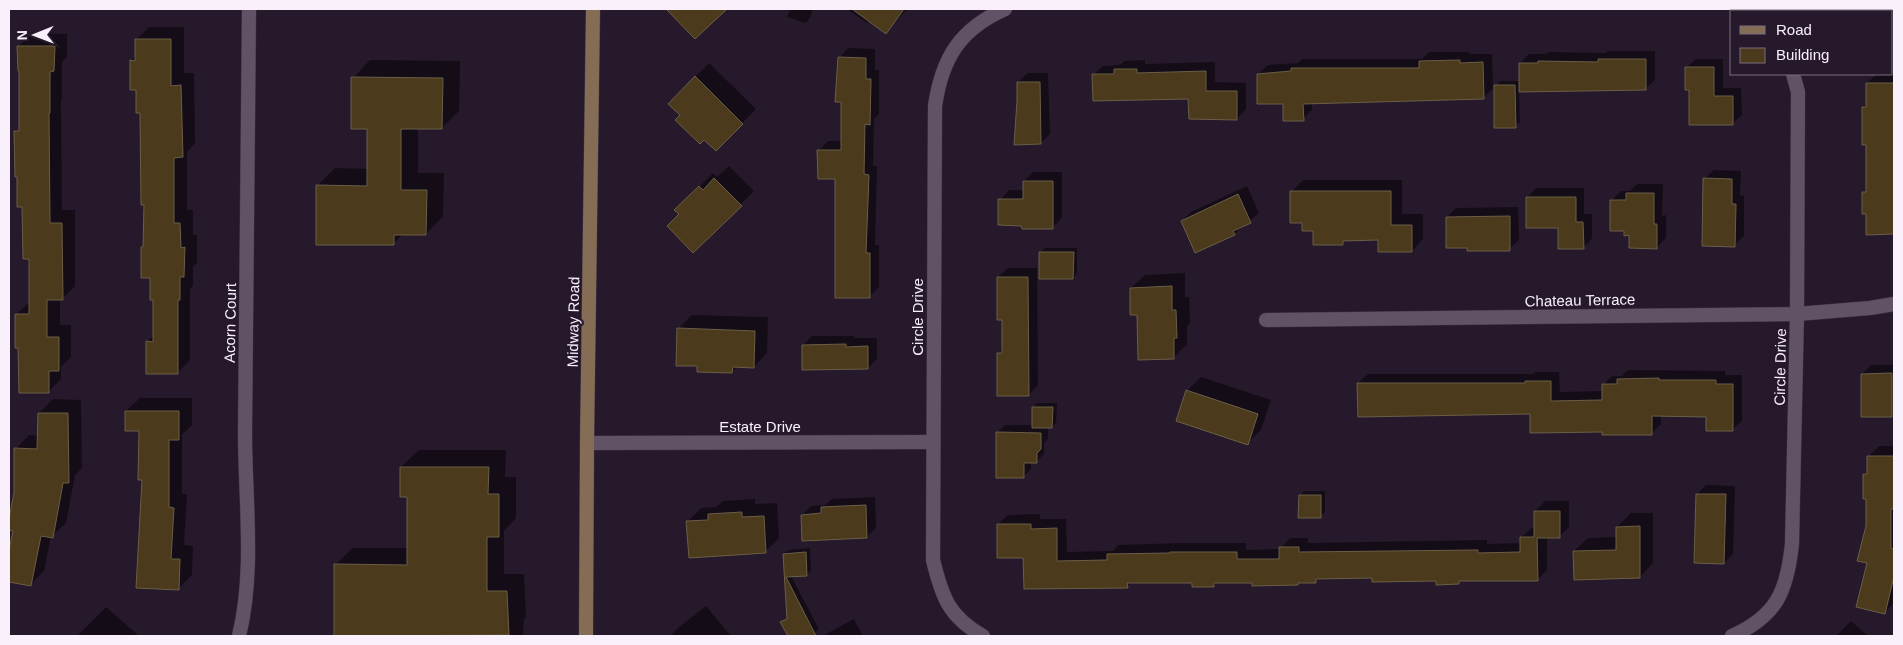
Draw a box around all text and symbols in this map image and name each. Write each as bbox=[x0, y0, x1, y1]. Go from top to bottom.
north arrow bbox=[10, 10, 60, 60]
legend bbox=[1730, 10, 1893, 75]
text: Road bbox=[1776, 21, 1812, 38]
text: N bbox=[14, 30, 30, 40]
text: Building bbox=[1776, 46, 1829, 63]
street label: Midway Road bbox=[564, 276, 582, 368]
street label: Circle Drive bbox=[909, 278, 926, 356]
street label: Acorn Court bbox=[221, 282, 239, 363]
street label: Chateau Terrace bbox=[1525, 291, 1635, 309]
street label: Circle Drive bbox=[1771, 328, 1789, 406]
street label: Estate Drive bbox=[719, 418, 801, 435]

